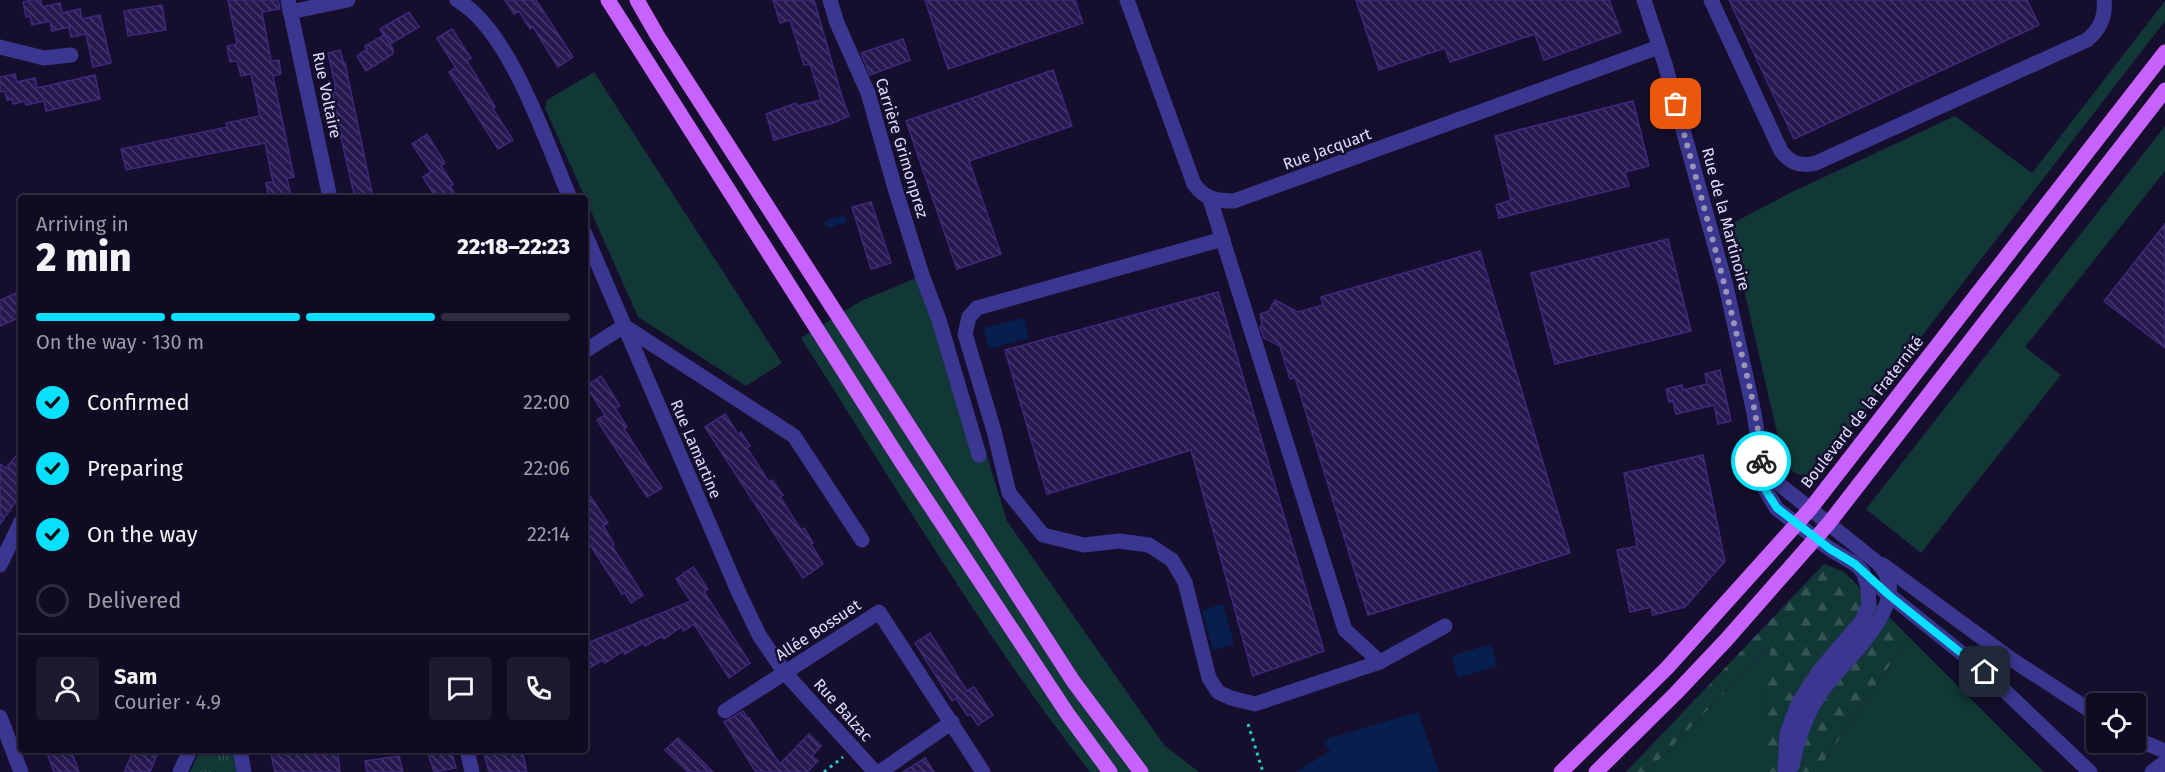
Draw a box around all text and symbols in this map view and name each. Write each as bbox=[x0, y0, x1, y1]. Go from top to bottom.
street label: Rue Voltaire bbox=[309, 50, 345, 140]
street label: Carrière Grimonprez bbox=[872, 76, 932, 220]
pin bbox=[1650, 78, 1701, 129]
icon: bag bbox=[1659, 87, 1692, 120]
street label: Rue Jacquart bbox=[1280, 124, 1374, 174]
street label: Rue de la Martinoire bbox=[1698, 145, 1754, 293]
text: Arriving in bbox=[36, 212, 129, 236]
text: 22:18–22:23 bbox=[457, 233, 570, 260]
text: 2 min bbox=[36, 235, 132, 281]
text: On the way · 130 m bbox=[36, 330, 204, 354]
street label: Boulevard de la Fraternité bbox=[1797, 332, 1927, 492]
icon: check bbox=[36, 386, 69, 419]
text: Confirmed bbox=[87, 389, 190, 416]
text: 22:00 bbox=[523, 390, 570, 414]
street label: Rue Lamartine bbox=[667, 397, 725, 501]
courier bbox=[1731, 431, 1791, 491]
icon: bike bbox=[1745, 445, 1778, 478]
icon: check bbox=[36, 452, 69, 485]
text: Preparing bbox=[87, 455, 183, 482]
text: 22:06 bbox=[524, 456, 570, 480]
icon: check bbox=[36, 518, 69, 551]
text: On the way bbox=[87, 521, 198, 548]
text: 22:14 bbox=[527, 522, 570, 546]
text: Delivered bbox=[87, 587, 182, 614]
street label: Allée Bossuet bbox=[772, 595, 864, 665]
pin bbox=[1959, 646, 2010, 697]
icon: home bbox=[1968, 655, 2001, 688]
button: person bbox=[36, 657, 99, 720]
button: chat bbox=[429, 657, 492, 720]
button: phone bbox=[507, 657, 570, 720]
text: Sam bbox=[114, 663, 157, 690]
street label: Rue Balzac bbox=[810, 675, 876, 746]
text: Courier · 4.9 bbox=[114, 690, 221, 714]
map controls bbox=[2086, 693, 2146, 753]
button: locate bbox=[2086, 693, 2146, 753]

